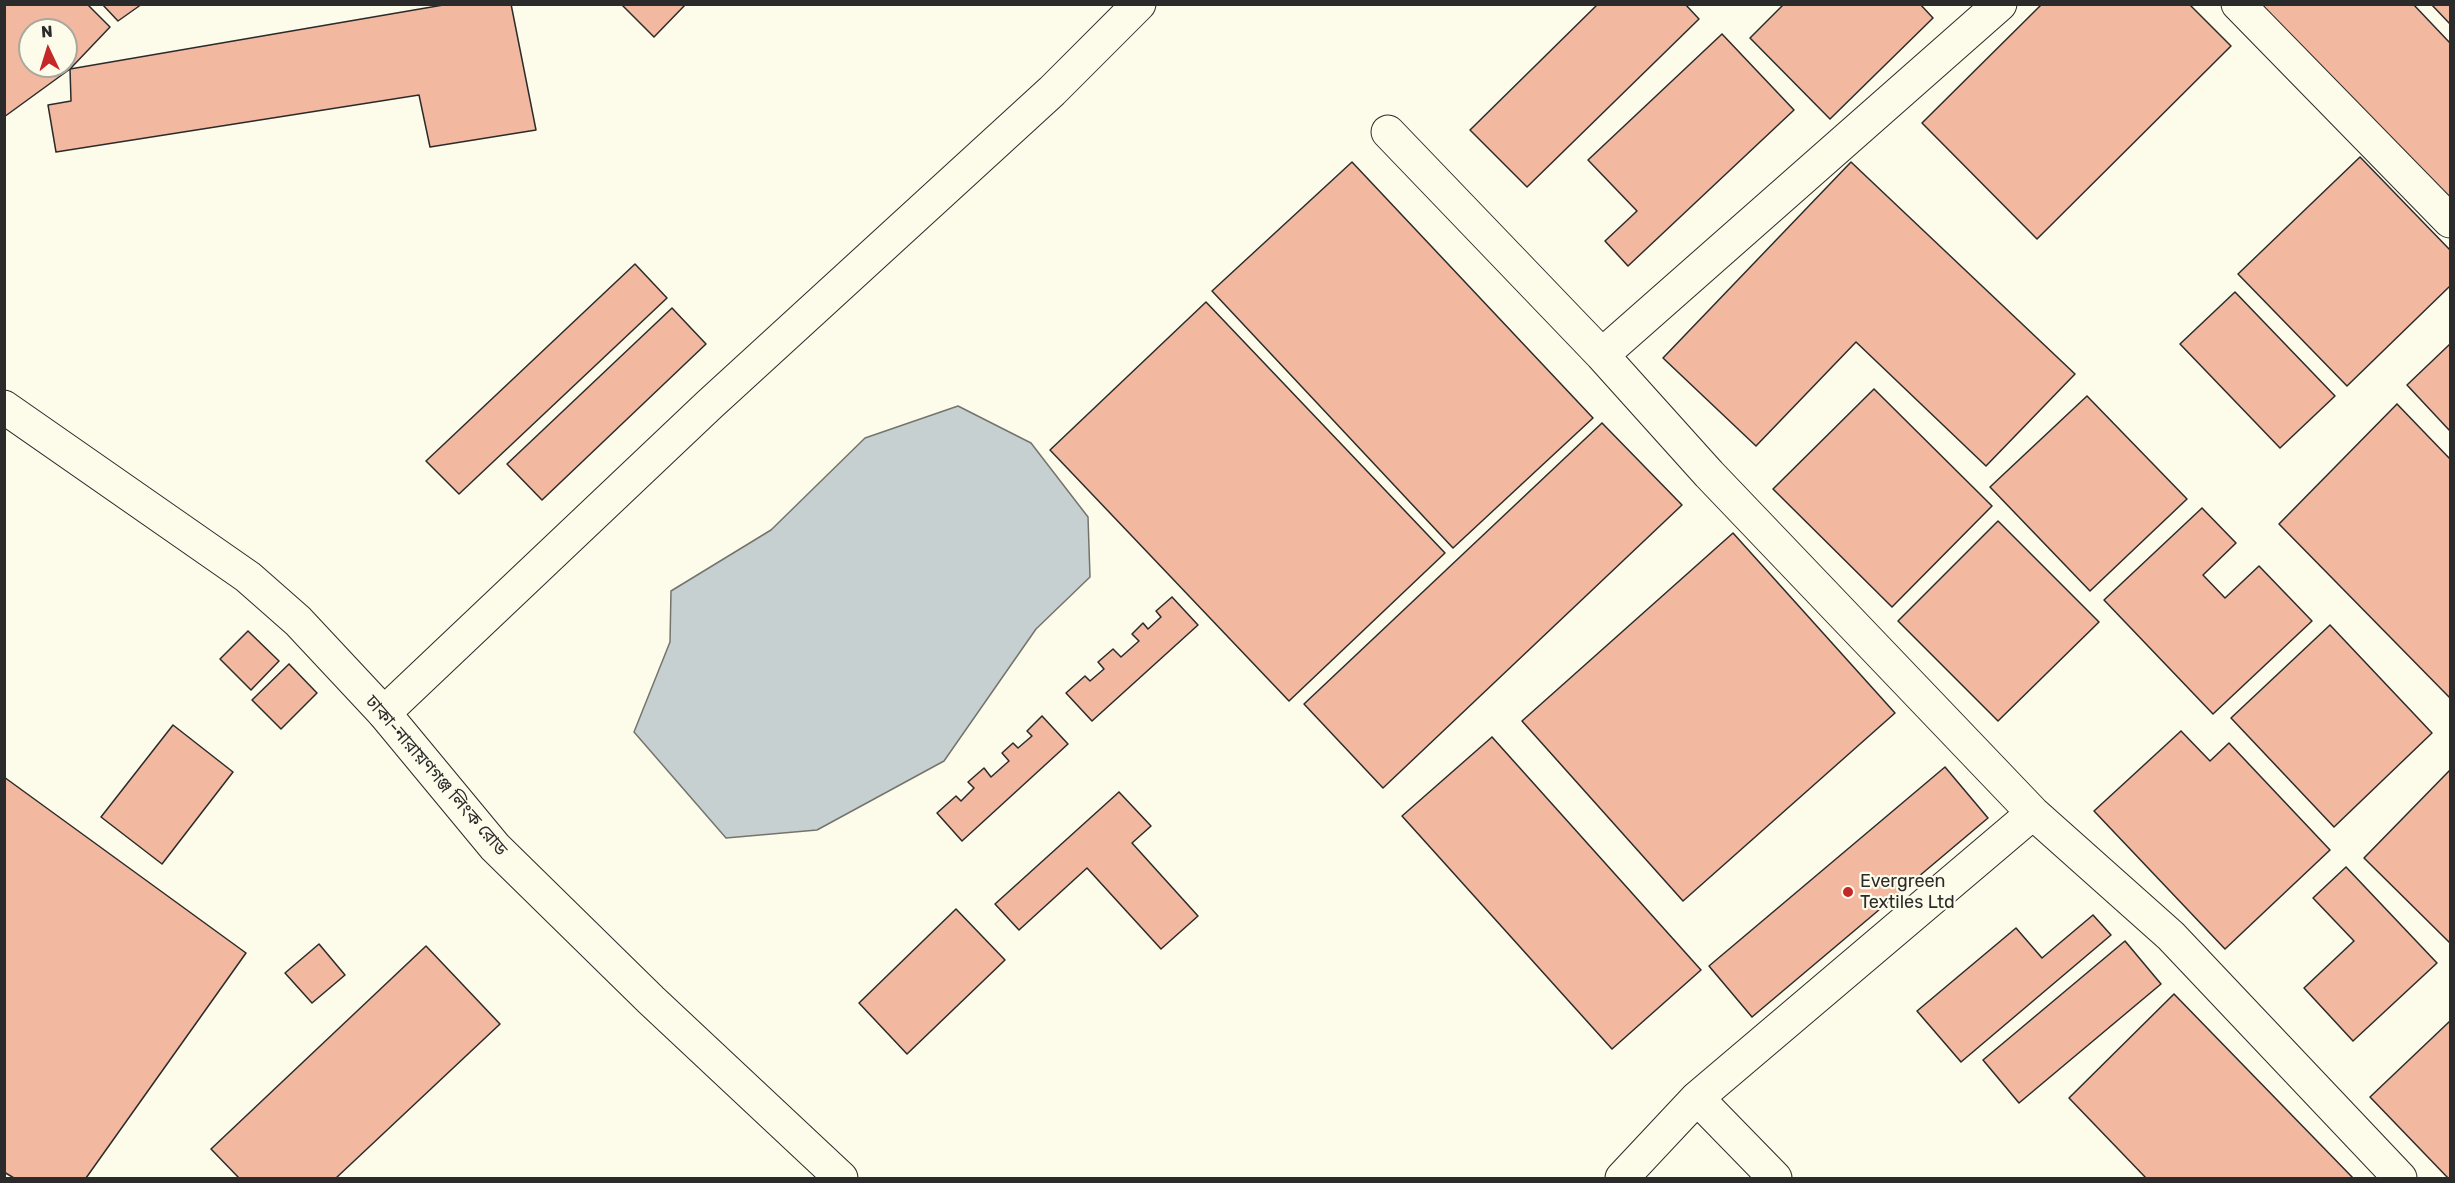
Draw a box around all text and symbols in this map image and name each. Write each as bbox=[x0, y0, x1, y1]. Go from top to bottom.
north arrow bbox=[18, 18, 78, 78]
text: N bbox=[40, 22, 53, 41]
street label: ঢাকা-নারায়ণগঞ্জ লিংক রোড bbox=[360, 691, 512, 861]
place label: Evergreen Textiles Ltd bbox=[1860, 871, 1955, 914]
marker: Evergreen Textiles Ltd bbox=[1841, 885, 1855, 899]

